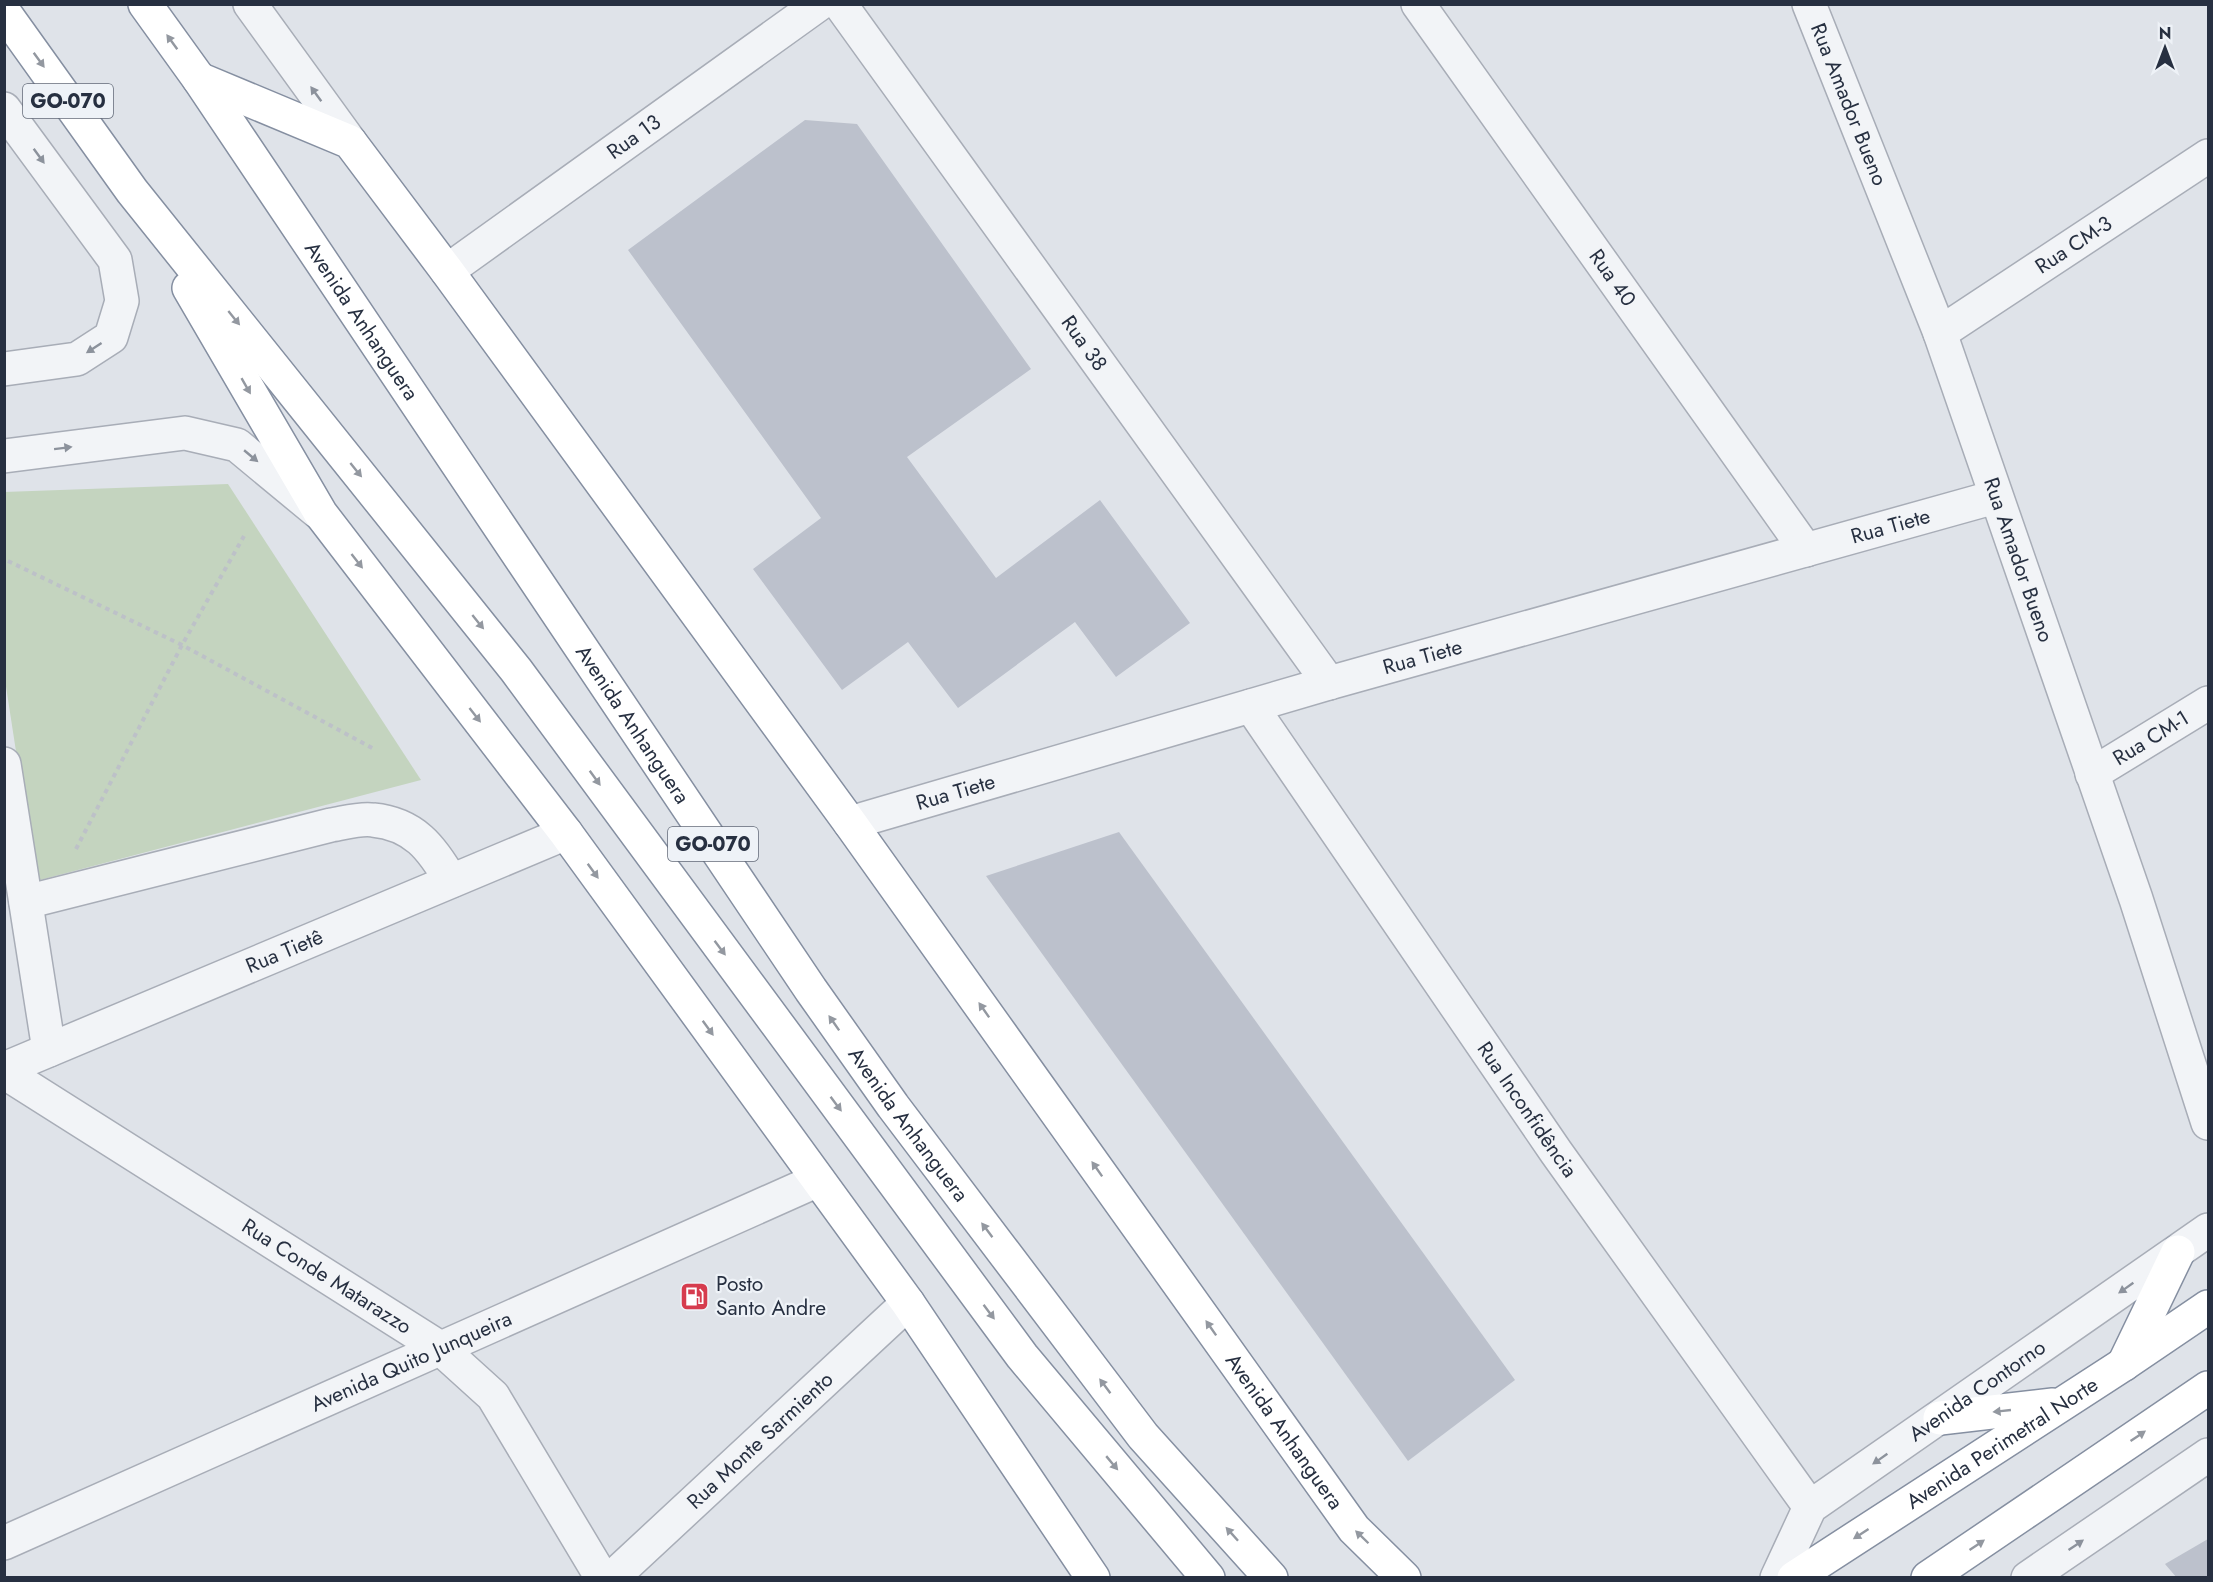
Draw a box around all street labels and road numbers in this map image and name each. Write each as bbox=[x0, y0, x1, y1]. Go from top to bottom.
street label: Rua Amador Bueno bbox=[1803, 19, 1895, 190]
road number: GO-070 bbox=[23, 84, 113, 118]
street label: Rua 13 bbox=[601, 107, 667, 167]
street label: Rua CM-3 bbox=[2029, 208, 2118, 281]
street label: Avenida Anhanguera bbox=[297, 236, 426, 406]
street label: Rua 40 bbox=[1582, 243, 1643, 313]
street label: Rua 38 bbox=[1054, 309, 1115, 377]
street label: Rua Amador Bueno bbox=[1976, 473, 2061, 646]
street label: Rua Tiete bbox=[1847, 501, 1934, 552]
street label: Rua Tiete bbox=[1379, 632, 1466, 682]
street label: Avenida Anhanguera bbox=[568, 639, 697, 810]
street label: Rua CM-1 bbox=[2107, 703, 2195, 773]
street label: Rua Tiete bbox=[912, 766, 999, 818]
road number: GO-070 bbox=[668, 827, 758, 861]
street label: Rua Tietê bbox=[241, 922, 328, 981]
street label: Rua Inconfidência bbox=[1470, 1036, 1585, 1184]
street label: Avenida Anhanguera bbox=[841, 1041, 976, 1208]
street label: Rua Conde Matarazzo bbox=[236, 1211, 418, 1341]
street label: Avenida Quito Junqueira bbox=[306, 1303, 517, 1419]
street label: Avenida Contorno bbox=[1903, 1332, 2052, 1449]
street label: Avenida Anhanguera bbox=[1218, 1347, 1350, 1516]
street label: Rua Monte Sarmiento bbox=[680, 1365, 840, 1516]
street label: Avenida Perimetral Norte bbox=[1900, 1370, 2104, 1516]

